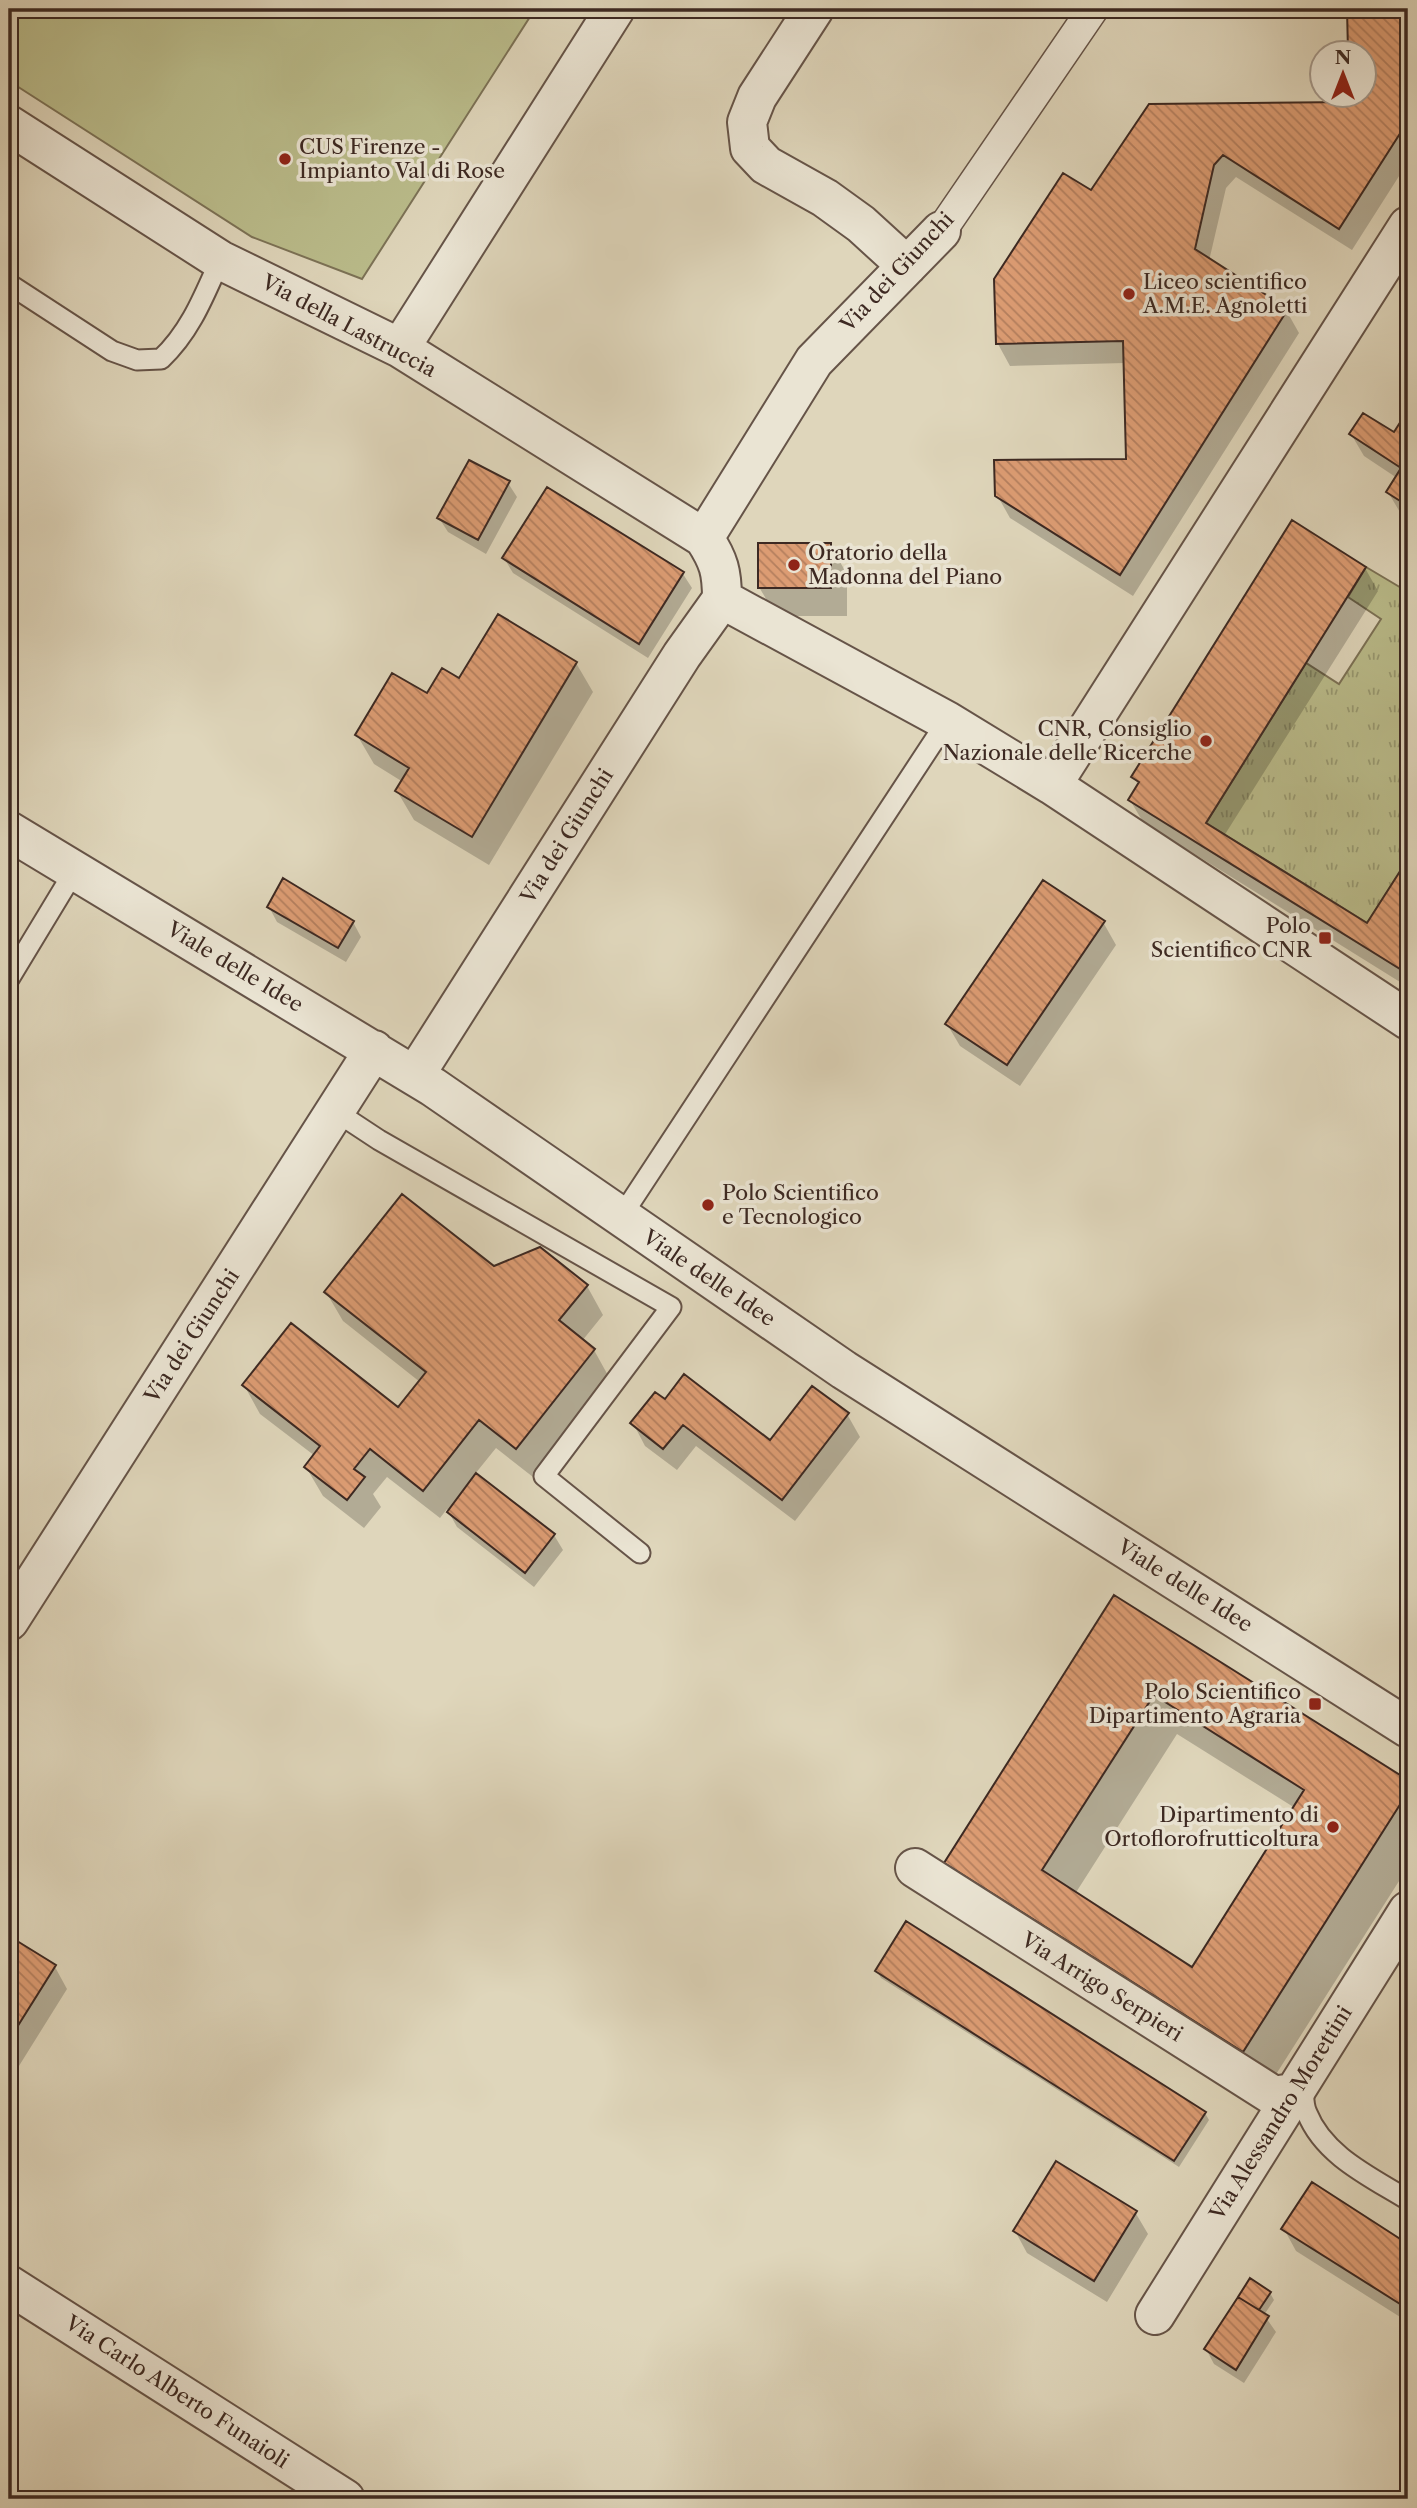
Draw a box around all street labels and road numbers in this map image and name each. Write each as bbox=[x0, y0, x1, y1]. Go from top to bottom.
street label: Via dei Giunchi bbox=[834, 207, 958, 337]
street label: Via della Lastruccia bbox=[257, 269, 442, 383]
street label: Via dei Giunchi bbox=[515, 764, 618, 909]
street label: Viale delle Idee bbox=[162, 916, 308, 1017]
street label: Viale delle Idee bbox=[637, 1224, 780, 1331]
street label: Via dei Giunchi bbox=[138, 1264, 244, 1408]
street label: Viale delle Idee bbox=[1112, 1534, 1257, 1637]
street label: Via Arrigo Serpieri bbox=[1016, 1926, 1188, 2046]
street label: Via Alessandro Morettini bbox=[1204, 2001, 1357, 2225]
street label: Via Carlo Alberto Funaioli bbox=[60, 2309, 294, 2473]

